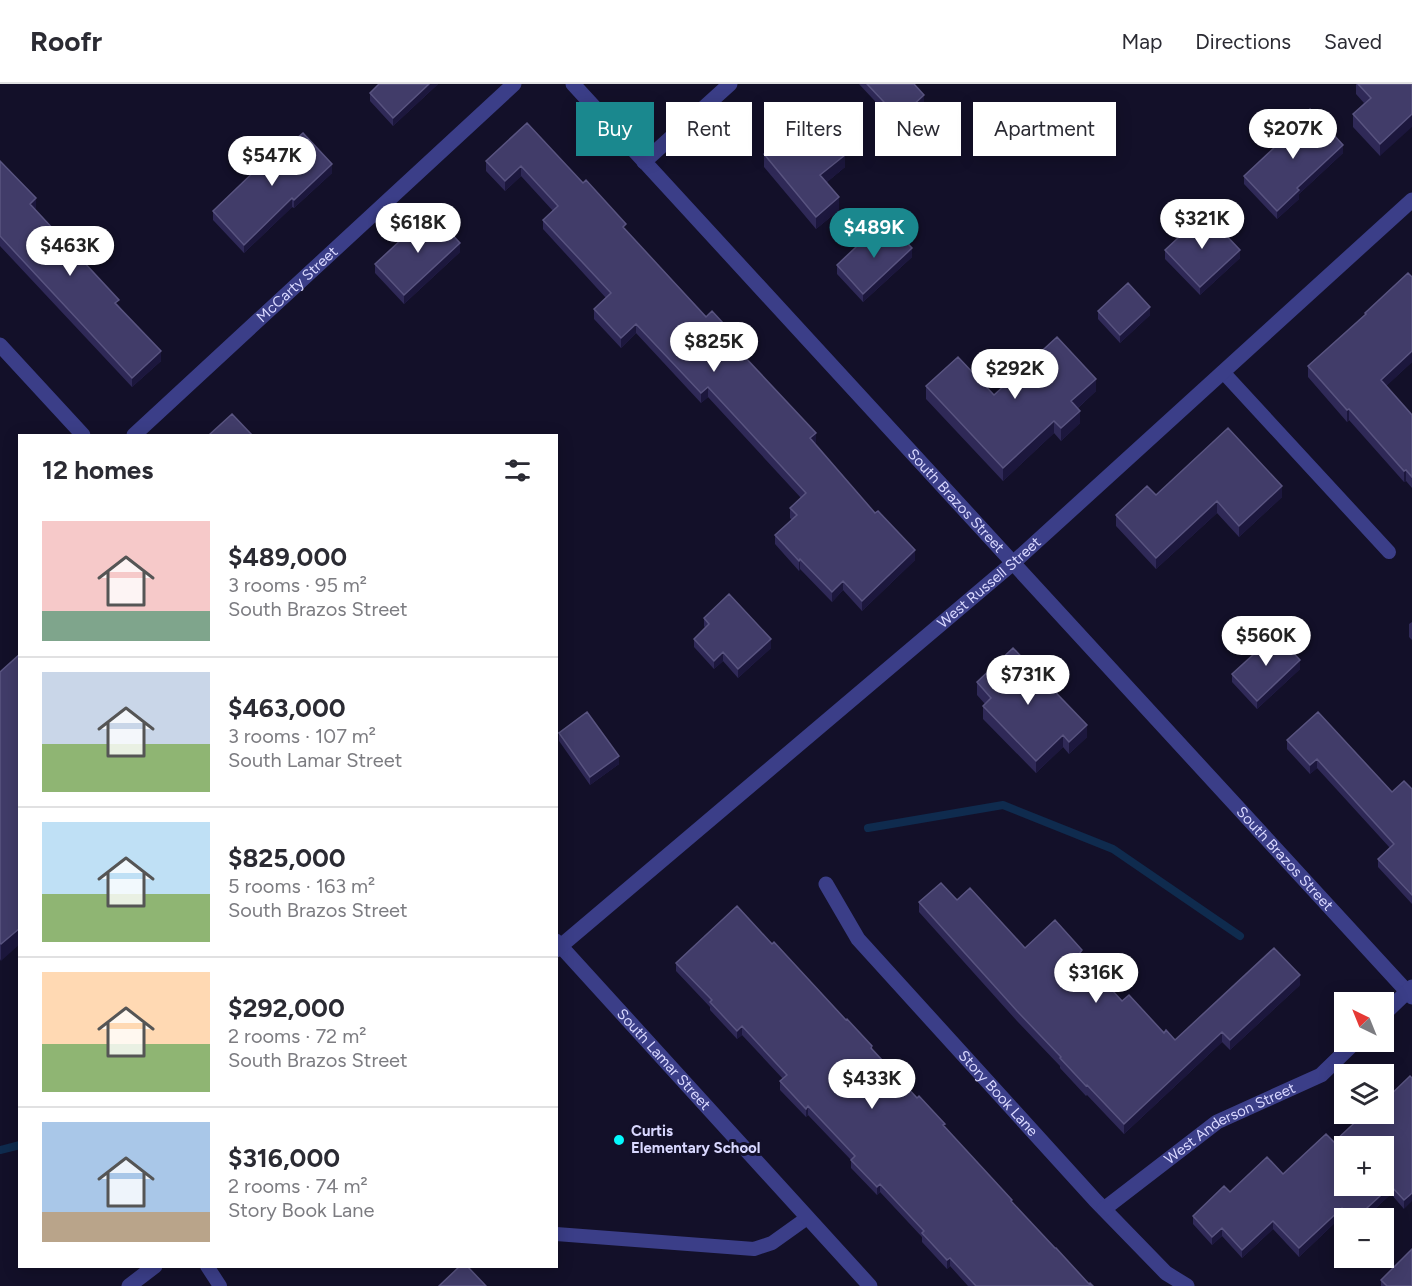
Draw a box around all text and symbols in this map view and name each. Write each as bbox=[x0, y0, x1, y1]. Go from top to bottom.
text: Roofr bbox=[30, 24, 102, 58]
text: Map bbox=[1121, 29, 1162, 54]
text: Directions bbox=[1195, 29, 1291, 54]
text: Saved bbox=[1324, 29, 1382, 54]
chip: Buy bbox=[576, 102, 654, 156]
chip: Rent bbox=[666, 102, 752, 156]
chip: Filters bbox=[764, 102, 863, 156]
chip: New bbox=[875, 102, 961, 156]
chip: Apartment bbox=[973, 102, 1116, 156]
pin: $207K bbox=[1251, 109, 1335, 160]
text: $207K bbox=[1263, 116, 1323, 140]
pin: $547K bbox=[230, 136, 314, 187]
text: $547K bbox=[242, 143, 302, 167]
pin: $321K bbox=[1160, 199, 1244, 250]
pin: $618K bbox=[376, 203, 460, 254]
text: $321K bbox=[1174, 206, 1230, 230]
pin: $489K bbox=[832, 208, 916, 259]
text: $618K bbox=[390, 210, 446, 234]
text: $489K bbox=[844, 215, 904, 239]
pin: $463K bbox=[28, 226, 112, 277]
text: $463K bbox=[40, 233, 100, 257]
street label: McCarty Street bbox=[253, 242, 342, 326]
pin: $825K bbox=[672, 322, 756, 373]
text: $825K bbox=[684, 329, 744, 353]
pin: $292K bbox=[973, 349, 1057, 400]
text: $292K bbox=[985, 356, 1045, 380]
street label: South Brazos Street bbox=[904, 445, 1008, 557]
text: 12 homes bbox=[42, 454, 153, 486]
icon: filters bbox=[501, 454, 534, 487]
street label: West Russell Street bbox=[934, 533, 1045, 632]
text: $489,000 bbox=[228, 541, 347, 573]
icon: home bbox=[90, 545, 162, 617]
text: 3 rooms · 95 m² bbox=[228, 573, 367, 597]
text: South Brazos Street bbox=[228, 597, 408, 621]
pin: $560K bbox=[1224, 616, 1308, 667]
text: $560K bbox=[1236, 623, 1296, 647]
pin: $731K bbox=[986, 655, 1070, 706]
text: $731K bbox=[1000, 662, 1056, 686]
text: $463,000 bbox=[228, 692, 346, 724]
icon: home bbox=[90, 696, 162, 768]
text: 3 rooms · 107 m² bbox=[228, 724, 376, 748]
text: South Lamar Street bbox=[228, 748, 402, 772]
street label: South Brazos Street bbox=[1233, 803, 1337, 915]
text: $825,000 bbox=[228, 842, 346, 874]
icon: home bbox=[90, 846, 162, 918]
text: 5 rooms · 163 m² bbox=[228, 874, 375, 898]
text: South Brazos Street bbox=[228, 898, 408, 922]
pin: $316K bbox=[1054, 953, 1138, 1004]
text: $316K bbox=[1068, 960, 1124, 984]
text: $292,000 bbox=[228, 992, 345, 1024]
north arrow bbox=[1334, 992, 1394, 1052]
map controls bbox=[1334, 992, 1394, 1268]
icon: home bbox=[90, 996, 162, 1068]
street label: South Lamar Street bbox=[613, 1005, 715, 1114]
text: 2 rooms · 72 m² bbox=[228, 1024, 366, 1048]
street label: Story Book Lane bbox=[954, 1047, 1042, 1140]
text: South Brazos Street bbox=[228, 1048, 408, 1072]
pin: $433K bbox=[830, 1059, 914, 1110]
button: layers bbox=[1334, 1064, 1394, 1124]
text: $433K bbox=[842, 1066, 902, 1090]
street label: West Anderson Street bbox=[1161, 1079, 1298, 1168]
place label: Curtis Elementary School bbox=[631, 1122, 761, 1157]
marker: Curtis Elementary School bbox=[612, 1133, 626, 1147]
button: + bbox=[1334, 1136, 1394, 1196]
text: $316,000 bbox=[228, 1142, 340, 1174]
icon: home bbox=[90, 1146, 162, 1218]
text: 2 rooms · 74 m² bbox=[228, 1174, 368, 1198]
text: Story Book Lane bbox=[228, 1198, 374, 1222]
button: − bbox=[1334, 1208, 1394, 1268]

